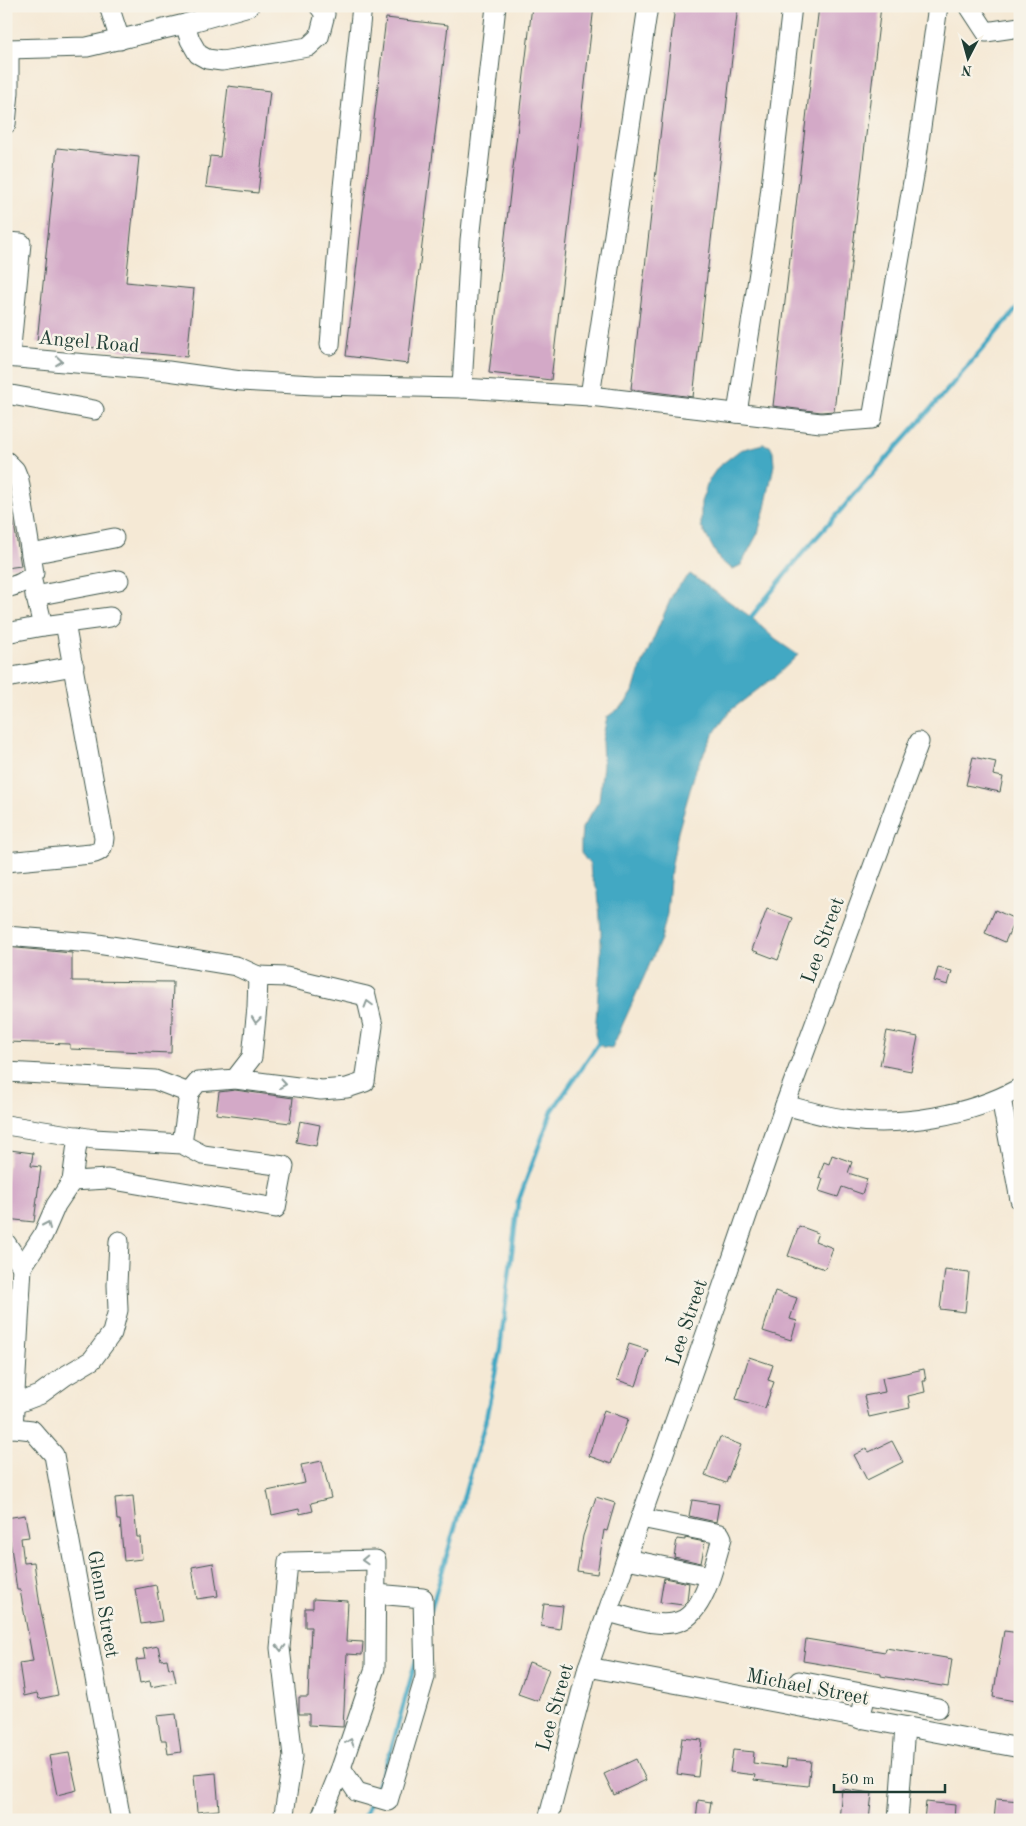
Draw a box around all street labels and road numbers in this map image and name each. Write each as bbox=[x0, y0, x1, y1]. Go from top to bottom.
street label: Angel Road bbox=[37, 329, 140, 357]
street label: Lee Street bbox=[799, 895, 849, 987]
street label: Lee Street bbox=[664, 1277, 712, 1369]
street label: Glenn Street bbox=[83, 1549, 121, 1660]
street label: Lee Street bbox=[534, 1661, 578, 1754]
street label: Michael Street bbox=[744, 1666, 871, 1710]

